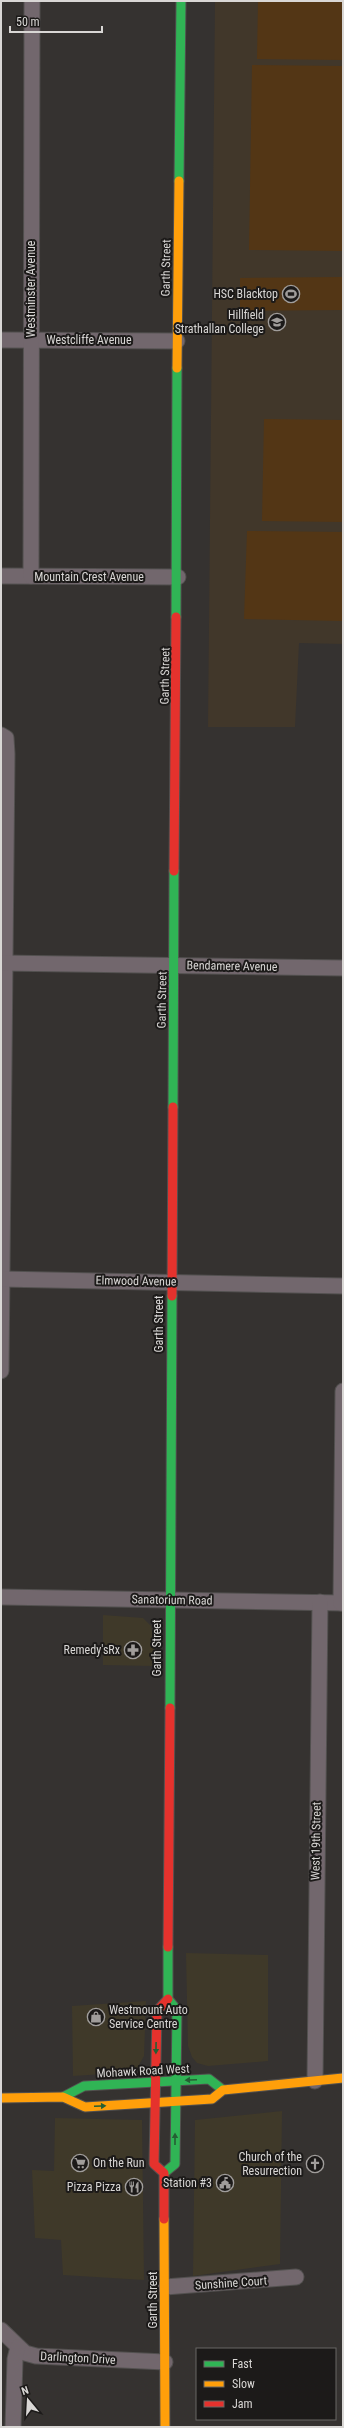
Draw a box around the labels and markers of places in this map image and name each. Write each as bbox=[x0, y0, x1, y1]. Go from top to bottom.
sports icon: HSC Blacktop bbox=[281, 284, 301, 304]
place label: HSC Blacktop bbox=[213, 287, 278, 301]
place label: Hillfield Strathallan College bbox=[175, 308, 264, 336]
school or university icon: Hillfield Strathallan College bbox=[267, 312, 287, 332]
pharmacy icon: Remedy'sRx bbox=[123, 1640, 143, 1660]
place label: Remedy'sRx bbox=[64, 1643, 120, 1657]
place label: Westmount Auto Service Centre bbox=[109, 2003, 188, 2031]
shop icon: Westmount Auto Service Centre bbox=[86, 2007, 106, 2027]
place label: Church of the Resurrection bbox=[238, 2150, 302, 2178]
supermarket icon: On the Run bbox=[70, 2153, 90, 2173]
church icon: Church of the Resurrection bbox=[305, 2154, 325, 2174]
place label: On the Run bbox=[93, 2156, 145, 2170]
public building icon: Station #3 bbox=[215, 2173, 235, 2193]
place label: Station #3 bbox=[163, 2176, 212, 2190]
restaurant icon: Pizza Pizza bbox=[124, 2177, 144, 2197]
place label: Pizza Pizza bbox=[67, 2180, 121, 2194]

